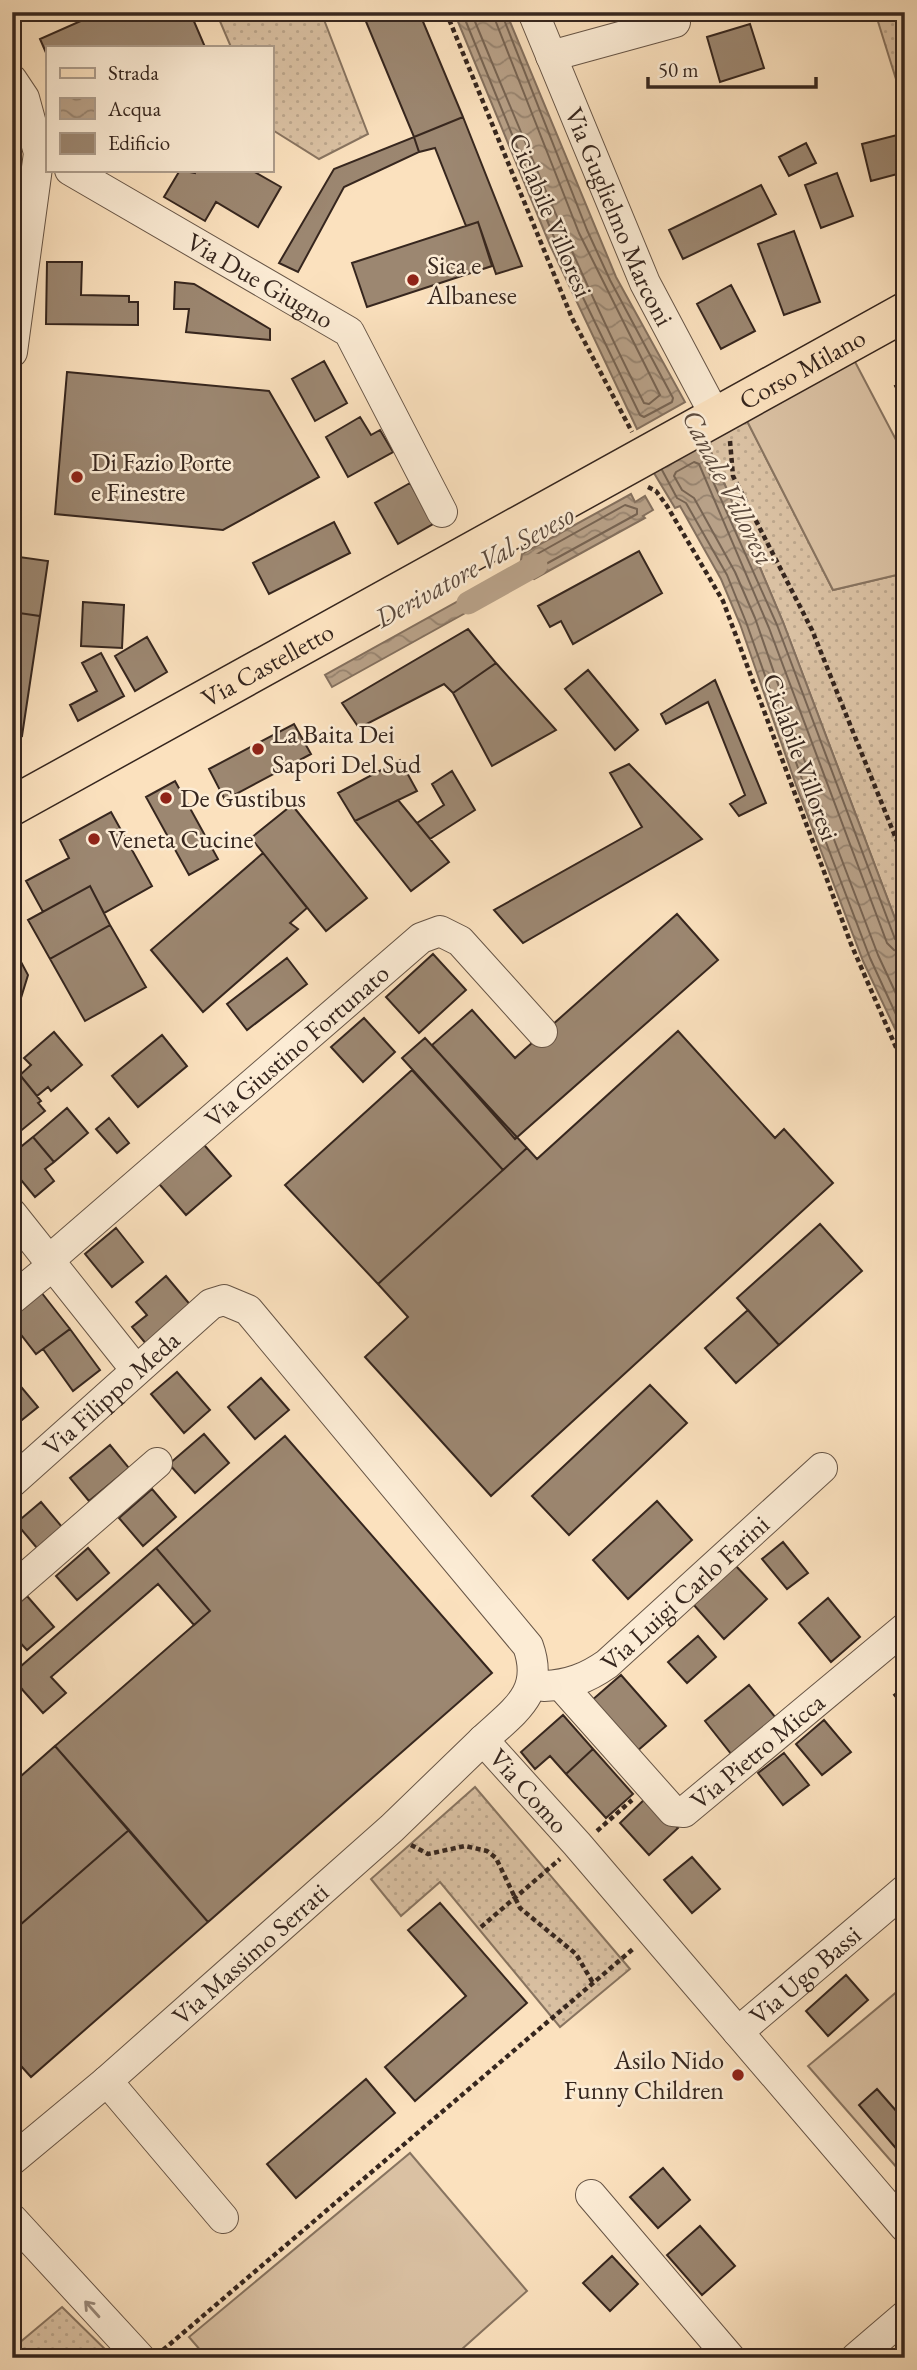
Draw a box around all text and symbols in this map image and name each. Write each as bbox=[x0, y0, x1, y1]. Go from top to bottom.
legend bbox=[46, 46, 273, 172]
scale bar bbox=[648, 46, 816, 90]
text: 50 m bbox=[658, 56, 699, 83]
text: Strada bbox=[108, 59, 159, 86]
text: Acqua bbox=[107, 95, 162, 122]
street label: Via Guglielmo Marconi bbox=[557, 102, 682, 332]
street label: Ciclabile Villoresi bbox=[501, 128, 601, 302]
text: Edificio bbox=[108, 129, 170, 156]
street label: Via Due Giugno bbox=[181, 224, 340, 336]
place label: Sica e Albanese bbox=[426, 248, 517, 312]
marker: Sica e Albanese bbox=[405, 272, 421, 288]
street label: Corso Milano bbox=[733, 320, 871, 418]
water label: Canale Villoresi bbox=[674, 403, 784, 573]
place label: Di Fazio Porte e Finestre bbox=[91, 445, 232, 509]
marker: Di Fazio Porte e Finestre bbox=[69, 469, 85, 485]
water label: Derivatore Val Seveso bbox=[367, 496, 581, 636]
street label: Via Castelletto bbox=[195, 614, 340, 715]
street label: Ciclabile Villoresi bbox=[755, 669, 847, 845]
place label: La Baita Dei Sapori Del Sud bbox=[272, 717, 422, 781]
marker: La Baita Dei Sapori Del Sud bbox=[250, 741, 266, 757]
place label: De Gustibus bbox=[180, 781, 306, 815]
marker: De Gustibus bbox=[158, 790, 174, 806]
place label: Veneta Cucine bbox=[108, 822, 254, 856]
marker: Veneta Cucine bbox=[86, 831, 102, 847]
street label: Via Giustino Fortunato bbox=[197, 956, 396, 1135]
street label: Via Filippo Meda bbox=[35, 1323, 187, 1464]
street label: Via Luigi Carlo Farini bbox=[593, 1507, 776, 1679]
street label: Via Pietro Micca bbox=[683, 1685, 832, 1817]
street label: Via Como bbox=[482, 1741, 576, 1841]
street label: Via Massimo Serrati bbox=[165, 1875, 336, 2032]
street label: Via Ugo Bassi bbox=[742, 1918, 868, 2032]
place label: Asilo Nido Funny Children bbox=[564, 2043, 724, 2107]
marker: Asilo Nido Funny Children bbox=[730, 2067, 746, 2083]
one-way arrow bbox=[84, 2301, 101, 2318]

